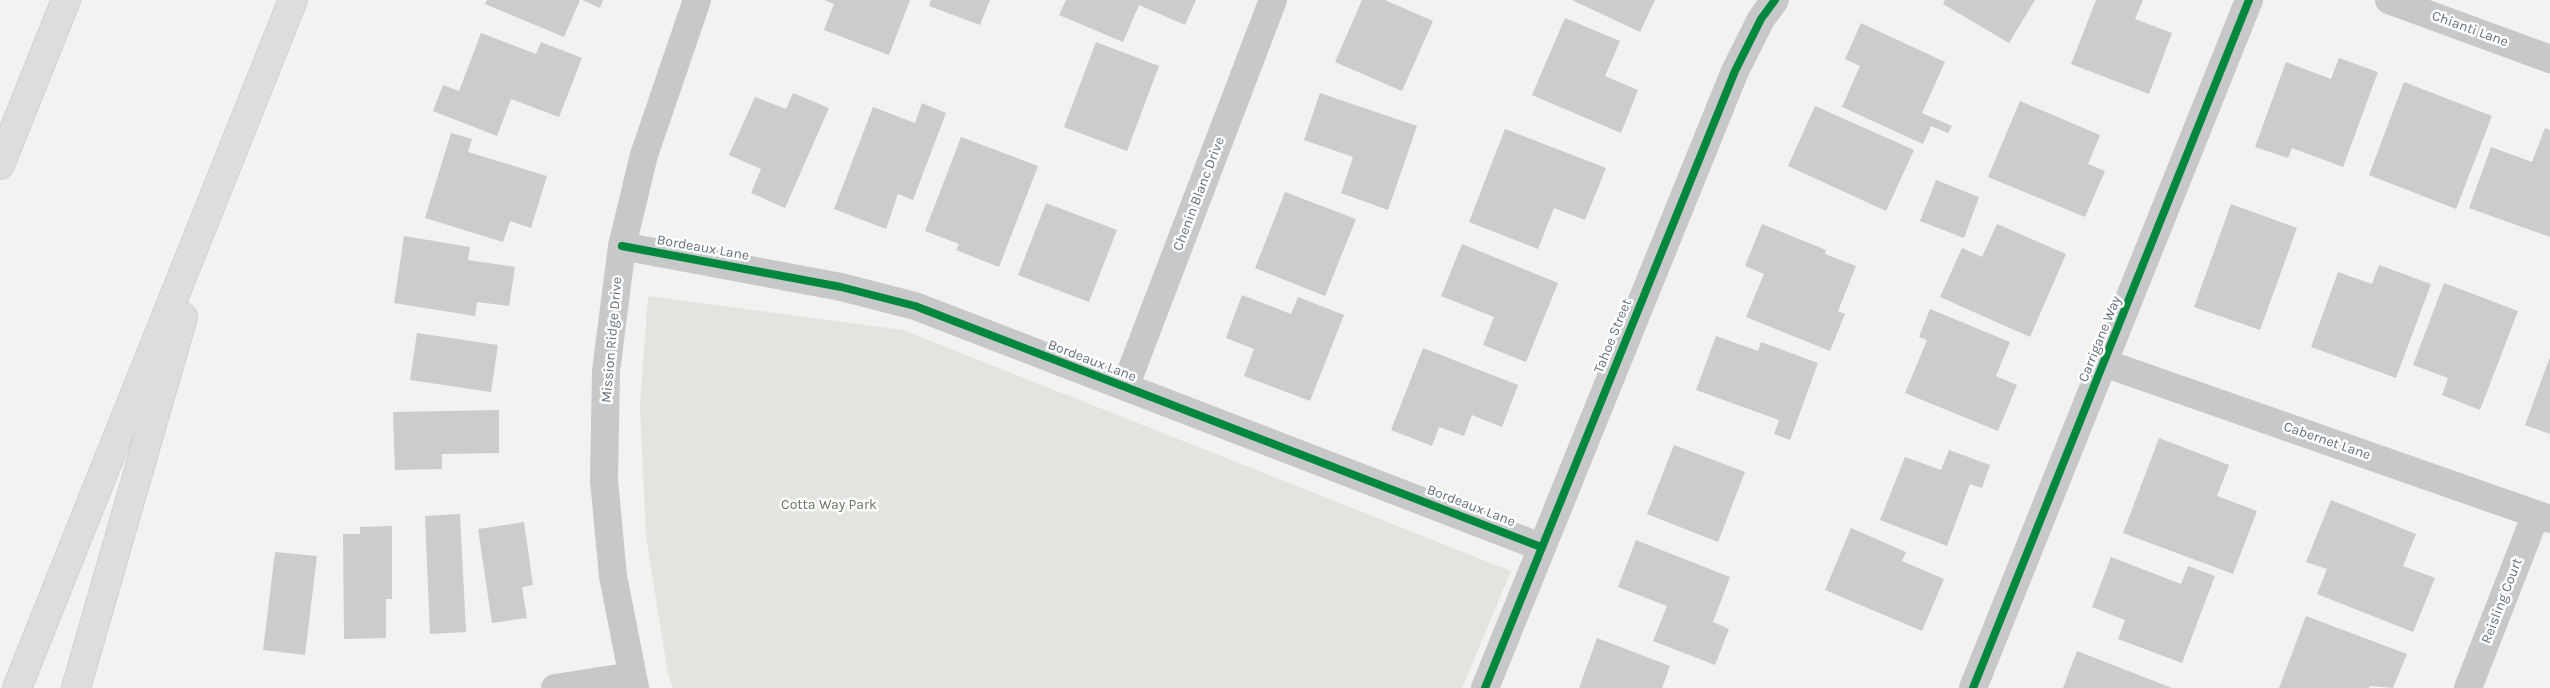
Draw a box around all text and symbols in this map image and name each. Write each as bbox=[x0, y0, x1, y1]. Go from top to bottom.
street label: Chianti Lane bbox=[2430, 7, 2510, 51]
street label: Chenin Blanc Drive bbox=[1170, 135, 1228, 253]
street label: Bordeaux Lane bbox=[656, 232, 750, 264]
street label: Mission Ridge Drive bbox=[598, 276, 626, 404]
street label: Carrigane Way bbox=[2075, 293, 2125, 385]
street label: Tahoe Street bbox=[1591, 296, 1635, 376]
street label: Bordeaux Lane bbox=[1045, 336, 1139, 386]
street label: Cabernet Lane bbox=[2281, 418, 2373, 464]
street label: Bordeaux Lane bbox=[1424, 481, 1518, 531]
park label: Cotta Way Park bbox=[781, 497, 877, 513]
street label: Reisling Court bbox=[2478, 556, 2526, 646]

